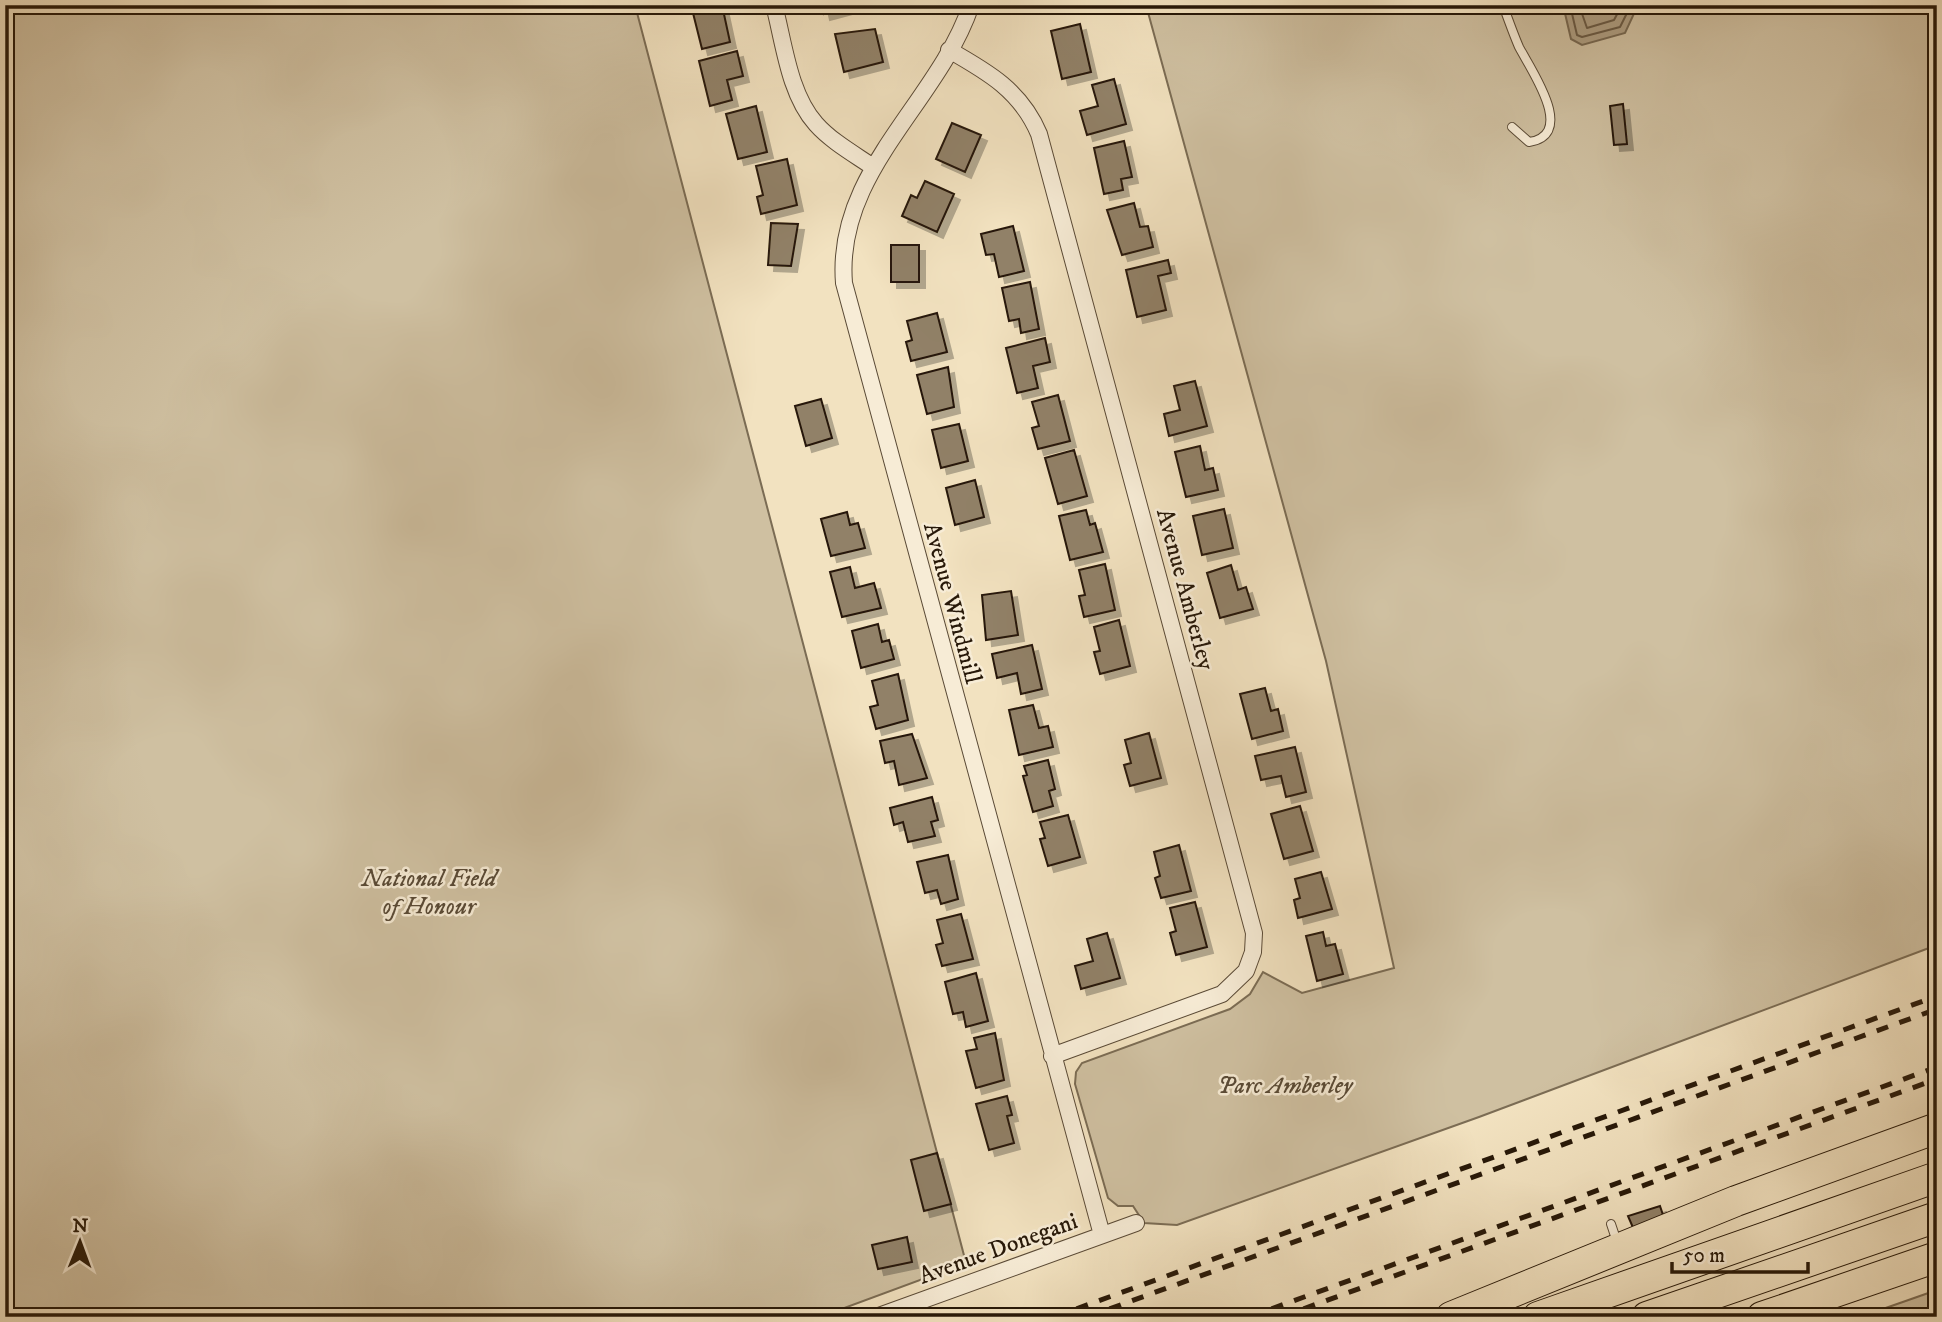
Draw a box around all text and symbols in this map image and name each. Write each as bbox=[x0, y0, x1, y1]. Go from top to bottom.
street label: Avenue Amberley bbox=[1149, 505, 1221, 674]
street label: Avenue Windmill bbox=[916, 519, 988, 688]
park label: National Field of Honour bbox=[360, 864, 500, 922]
park label: Parc Amberley bbox=[1218, 1071, 1354, 1101]
north arrow bbox=[46, 1206, 116, 1276]
street label: Avenue Donegani bbox=[915, 1206, 1082, 1292]
text: N bbox=[72, 1215, 89, 1238]
scale bar bbox=[1672, 1231, 1809, 1275]
text: 50 m bbox=[1683, 1243, 1725, 1269]

